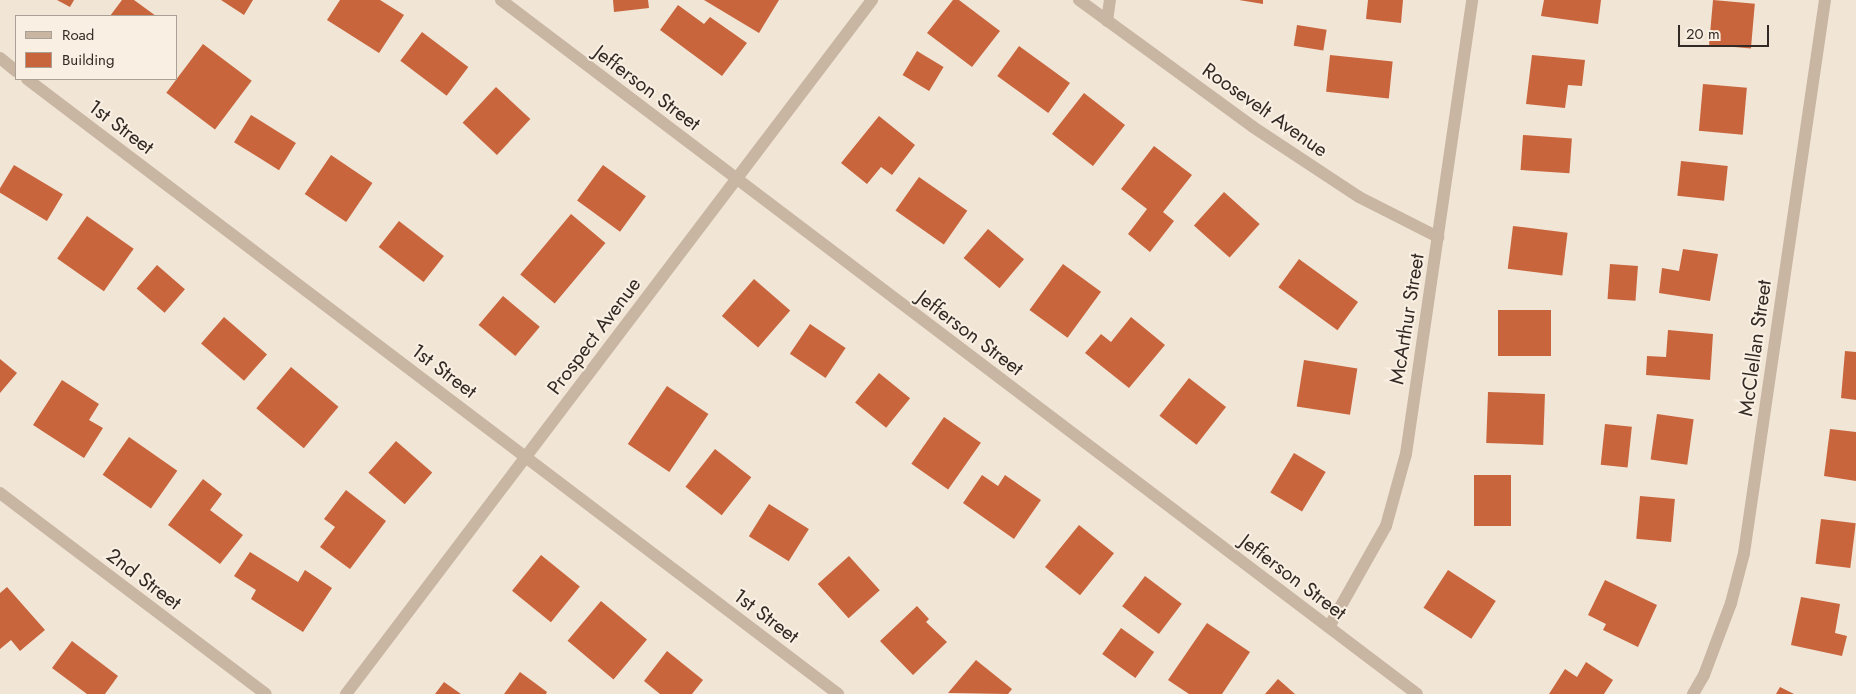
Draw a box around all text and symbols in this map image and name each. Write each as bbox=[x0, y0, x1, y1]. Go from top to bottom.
legend bbox=[15, 15, 178, 80]
scale bar bbox=[1681, 15, 1772, 47]
text: 20 m bbox=[1686, 23, 1720, 45]
text: Road bbox=[62, 24, 94, 46]
street label: Jefferson Street bbox=[589, 40, 705, 136]
text: Building bbox=[62, 49, 114, 71]
street label: Roosevelt Avenue bbox=[1198, 58, 1332, 162]
street label: 1st Street bbox=[84, 95, 158, 159]
street label: McArthur Street bbox=[1385, 252, 1429, 386]
street label: Prospect Avenue bbox=[542, 273, 646, 399]
street label: McClellan Street bbox=[1734, 278, 1776, 418]
street label: Jefferson Street bbox=[912, 285, 1028, 381]
street label: 1st Street bbox=[407, 339, 481, 403]
street label: Jefferson Street bbox=[1235, 529, 1351, 625]
street label: 2nd Street bbox=[102, 543, 186, 615]
street label: 1st Street bbox=[729, 584, 803, 648]

